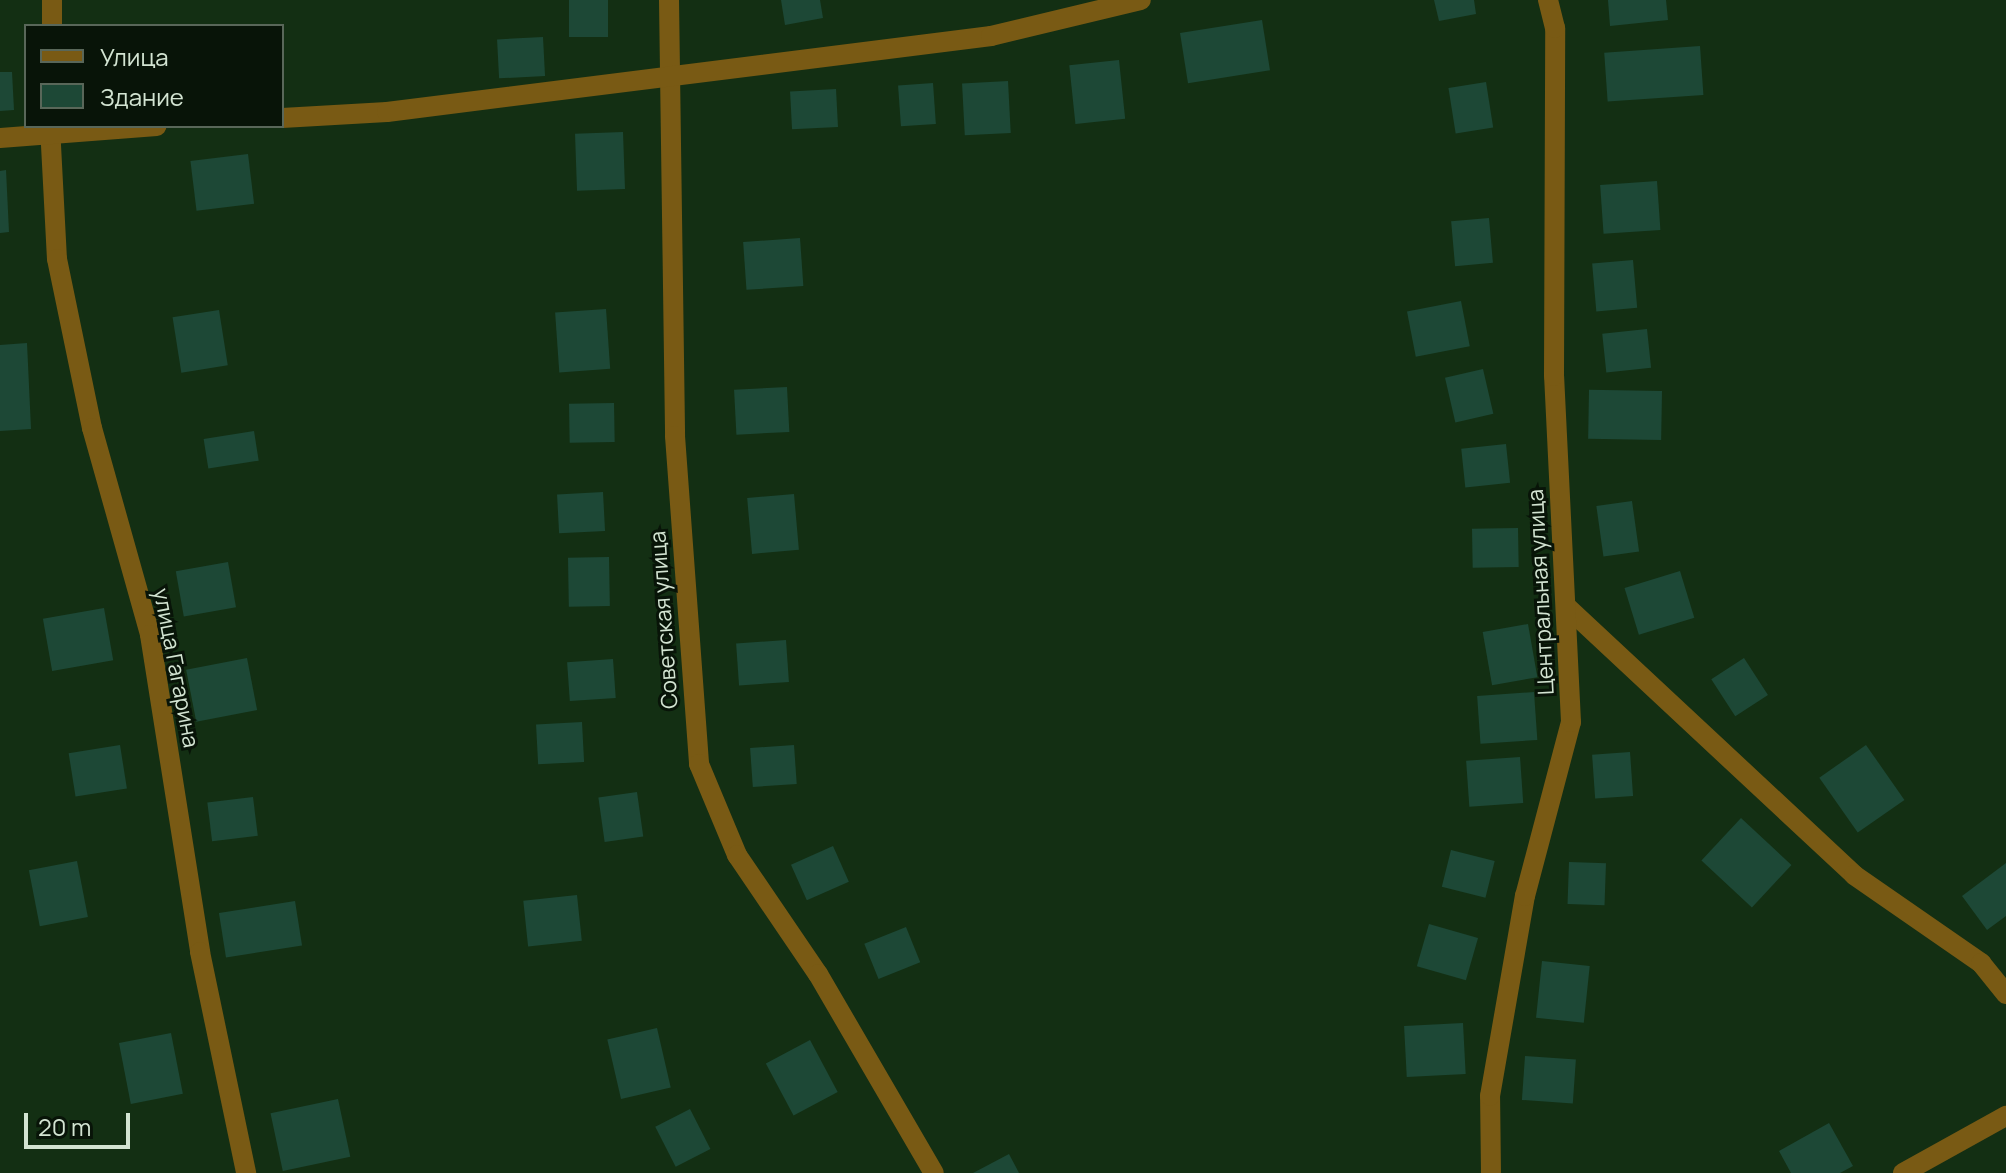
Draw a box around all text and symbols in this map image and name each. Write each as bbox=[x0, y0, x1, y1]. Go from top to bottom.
legend bbox=[24, 24, 284, 128]
text: Улица bbox=[100, 40, 169, 73]
text: Здание bbox=[100, 80, 184, 113]
street label: Центральная улица bbox=[1522, 488, 1560, 696]
street label: Советская улица bbox=[645, 530, 683, 710]
street label: улица Гагарина bbox=[148, 586, 204, 750]
scale bar bbox=[28, 1097, 134, 1147]
text: 20 m bbox=[38, 1110, 91, 1143]

